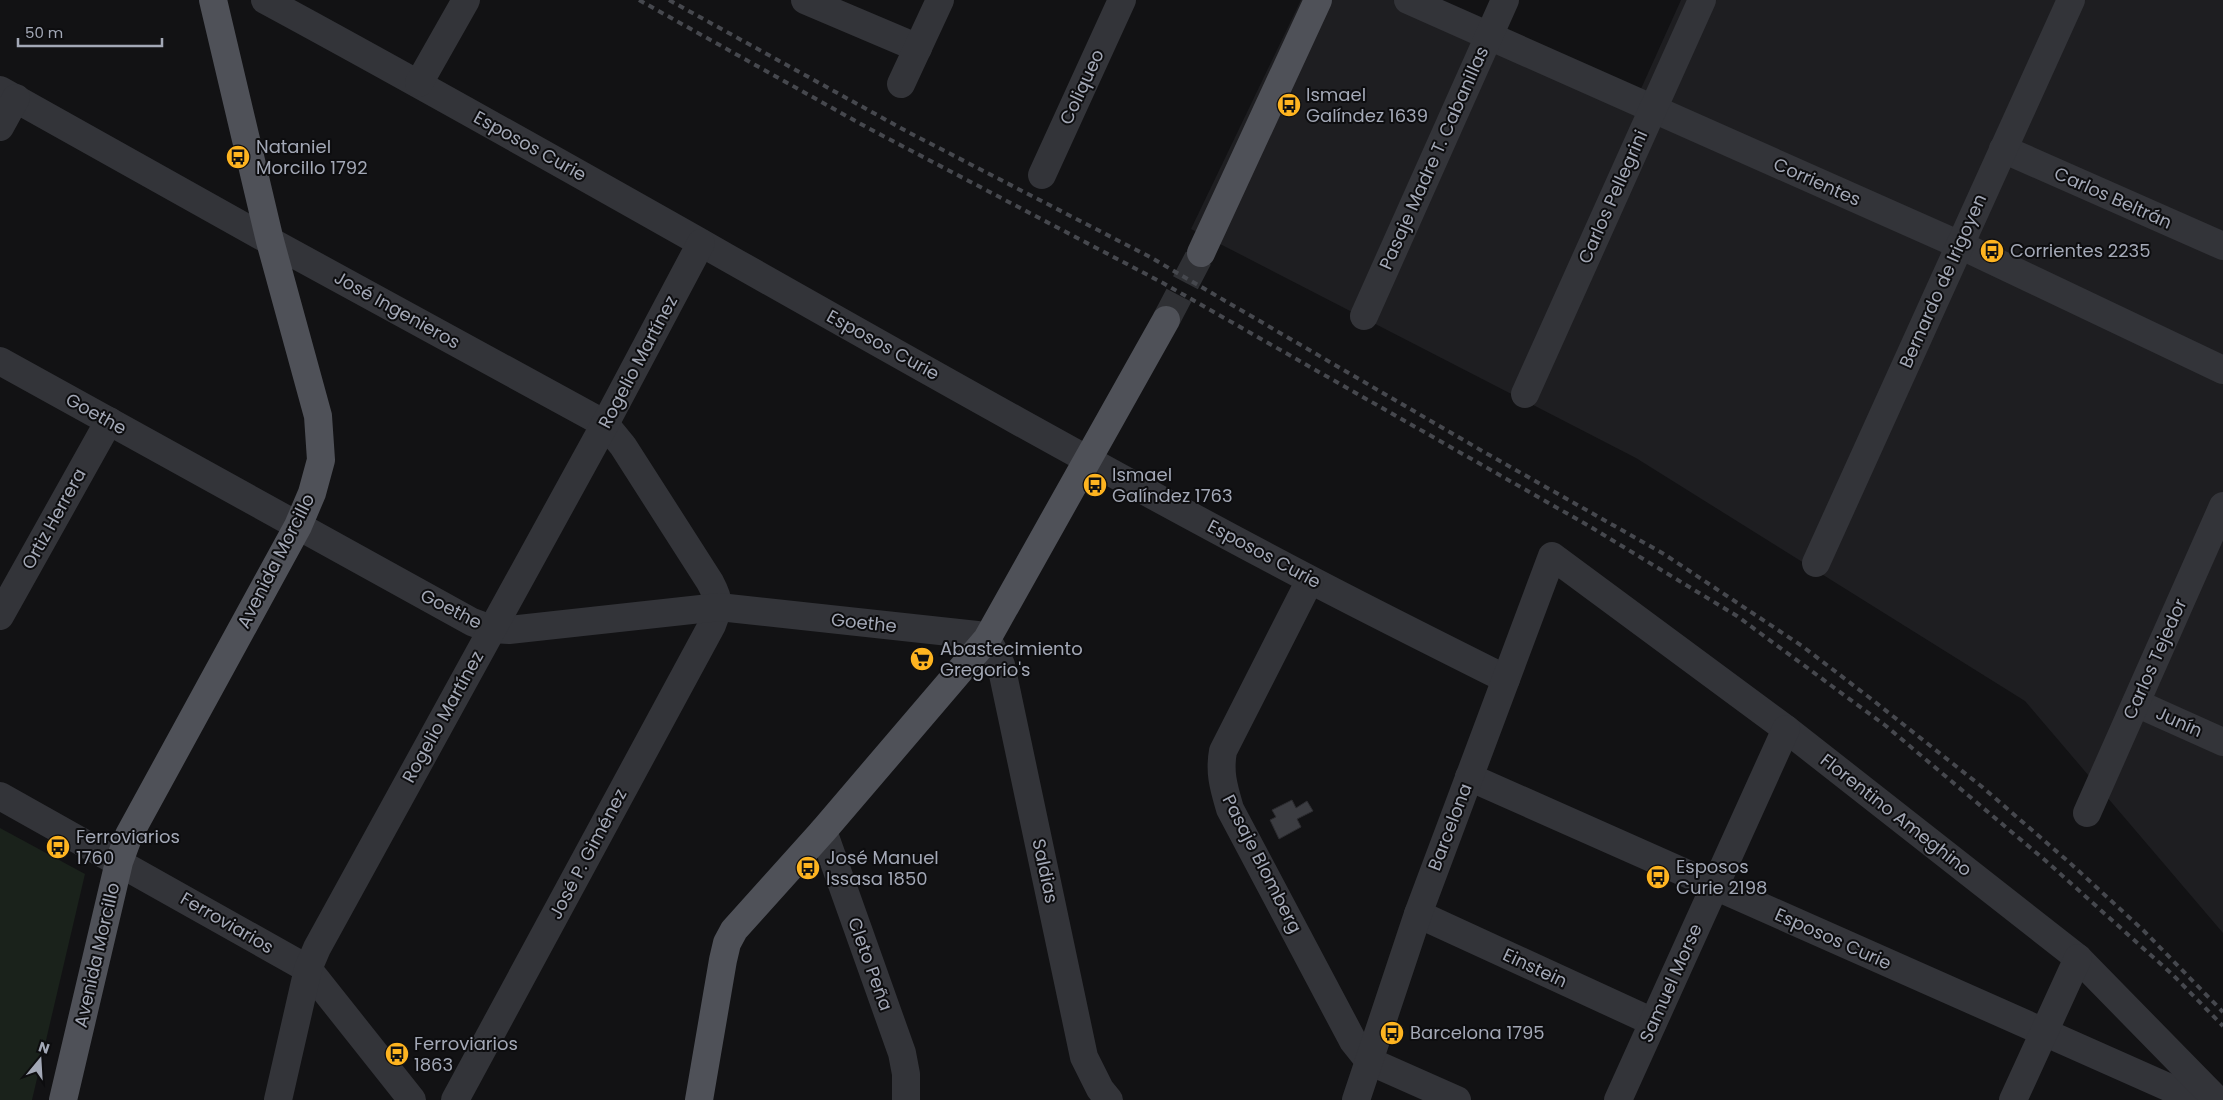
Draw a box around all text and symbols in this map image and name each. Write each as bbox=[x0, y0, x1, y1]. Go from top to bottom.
scale bar bbox=[18, 15, 161, 47]
text: 50 m bbox=[25, 22, 63, 43]
street label: Pasaje Madre T. Cabanillas bbox=[1373, 42, 1494, 274]
street label: Coliqueo bbox=[1053, 45, 1110, 129]
place label: Ismael Galíndez 1639 bbox=[1306, 82, 1428, 128]
bus stop icon: Ismael Galíndez 1639 bbox=[1276, 92, 1302, 118]
street label: Esposos Curie bbox=[469, 104, 591, 187]
street label: Carlos Pellegrini bbox=[1572, 126, 1653, 268]
place label: Nataniel Morcillo 1792 bbox=[256, 134, 368, 180]
bus stop icon: Nataniel Morcillo 1792 bbox=[225, 144, 251, 170]
street label: Corrientes bbox=[1770, 151, 1865, 212]
street label: Carlos Beltrán bbox=[2050, 160, 2176, 235]
street label: Bernardo de Irigoyen bbox=[1893, 190, 1992, 372]
bus stop icon: Corrientes 2235 bbox=[1979, 238, 2005, 264]
place label: Corrientes 2235 bbox=[2010, 238, 2150, 263]
street label: José Ingenieros bbox=[330, 265, 465, 355]
street label: Rogelio Martínez bbox=[592, 291, 683, 433]
street label: Esposos Curie bbox=[822, 303, 944, 386]
street label: Goethe bbox=[61, 387, 131, 440]
place label: Ismael Galíndez 1763 bbox=[1112, 462, 1233, 508]
street label: Ortiz Herrera bbox=[15, 464, 92, 574]
bus stop icon: Ismael Galíndez 1763 bbox=[1082, 472, 1108, 498]
street label: Avenida Morcillo bbox=[231, 489, 320, 632]
street label: Esposos Curie bbox=[1203, 513, 1325, 594]
street label: Goethe bbox=[416, 582, 486, 635]
street label: Carlos Tejedor bbox=[2117, 594, 2192, 723]
street label: Goethe bbox=[830, 607, 898, 638]
place label: Abastecimiento Gregorio's bbox=[940, 636, 1083, 682]
street label: Rogelio Martínez bbox=[396, 646, 489, 787]
supermarket icon: Abastecimiento Gregorio's bbox=[909, 646, 935, 672]
street label: Junín bbox=[2152, 700, 2206, 743]
street label: Florentino Ameghino bbox=[1815, 747, 1977, 882]
street label: Barcelona bbox=[1421, 780, 1478, 874]
street label: José P. Giménez bbox=[543, 784, 633, 923]
street label: Pasaje Blomberg bbox=[1217, 790, 1308, 937]
place label: Ferroviarios 1760 bbox=[76, 824, 180, 870]
bus stop icon: Ferroviarios 1760 bbox=[45, 834, 71, 860]
street label: Saldias bbox=[1026, 836, 1065, 905]
place label: José Manuel Issasa 1850 bbox=[826, 845, 939, 891]
place label: Esposos Curie 2198 bbox=[1676, 854, 1767, 900]
bus stop icon: José Manuel Issasa 1850 bbox=[795, 855, 821, 881]
bus stop icon: Esposos Curie 2198 bbox=[1645, 864, 1671, 890]
street label: Avenida Morcillo bbox=[68, 880, 125, 1030]
street label: Ferroviarios bbox=[176, 886, 279, 959]
street label: Esposos Curie bbox=[1771, 902, 1895, 975]
street label: Cleto Peña bbox=[842, 914, 899, 1014]
street label: Samuel Morse bbox=[1633, 919, 1708, 1046]
street label: Einstein bbox=[1499, 942, 1571, 993]
bus stop icon: Barcelona 1795 bbox=[1379, 1020, 1405, 1046]
place label: Barcelona 1795 bbox=[1410, 1020, 1545, 1045]
place label: Ferroviarios 1863 bbox=[414, 1031, 518, 1077]
north arrow bbox=[15, 1035, 65, 1085]
text: N bbox=[36, 1036, 52, 1059]
bus stop icon: Ferroviarios 1863 bbox=[384, 1041, 410, 1067]

